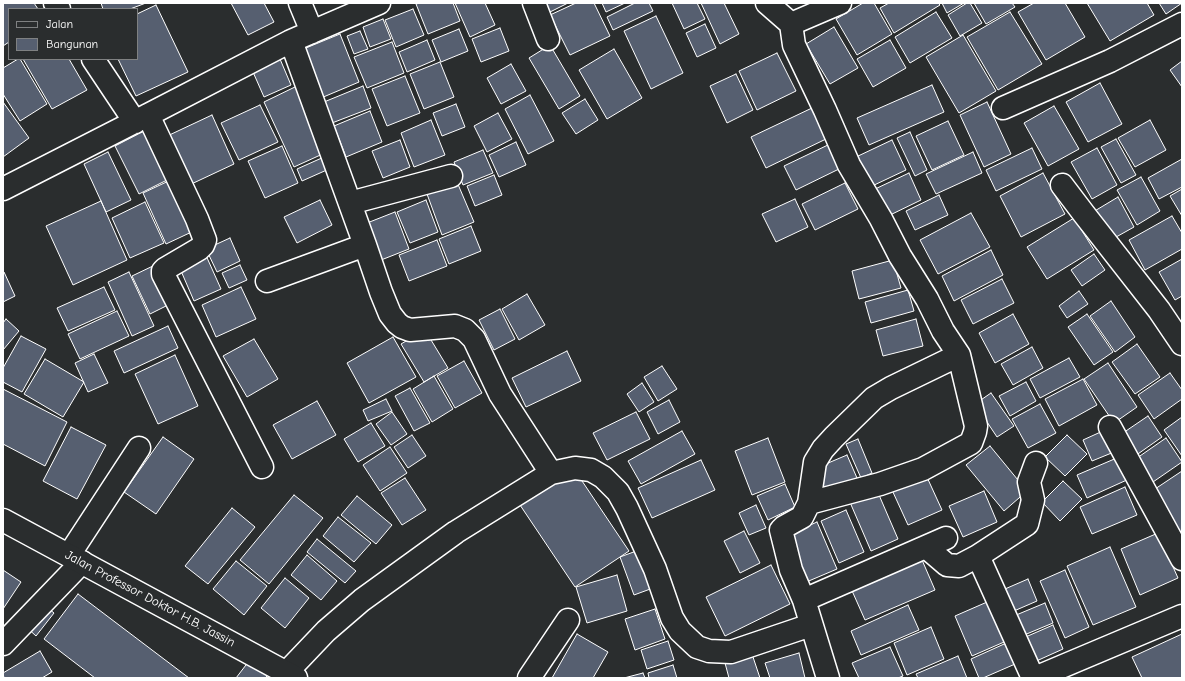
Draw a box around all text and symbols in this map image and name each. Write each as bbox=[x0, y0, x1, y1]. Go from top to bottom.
legend bbox=[8, 8, 138, 60]
text: Jalan bbox=[46, 17, 73, 31]
text: Bangunan bbox=[46, 37, 98, 51]
street label: Jalan Professor Doktor H.B. Jassin bbox=[62, 547, 238, 651]

